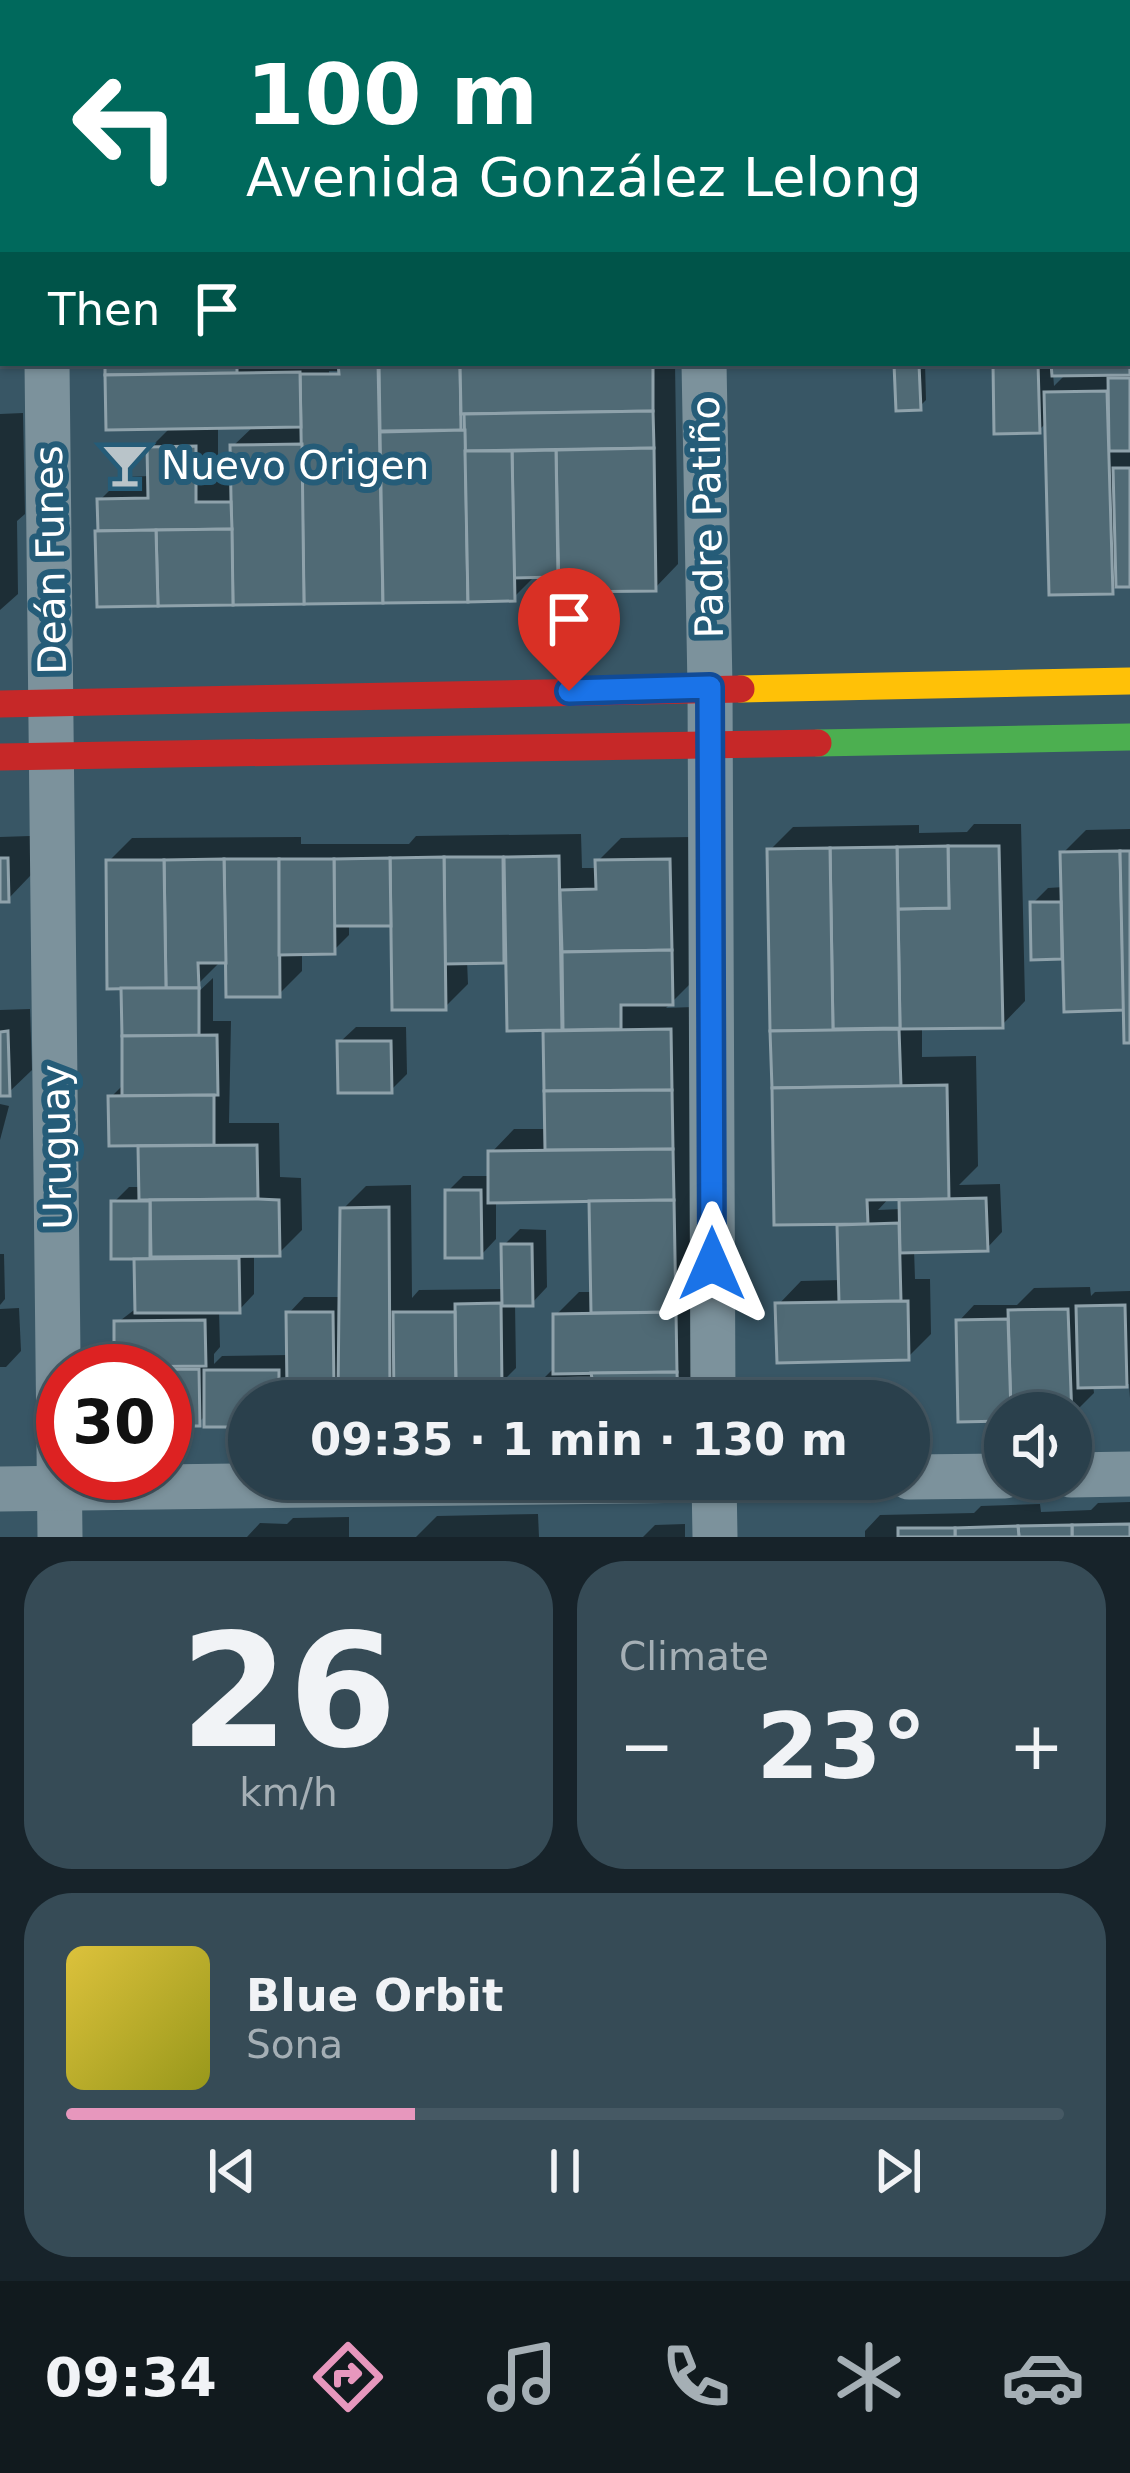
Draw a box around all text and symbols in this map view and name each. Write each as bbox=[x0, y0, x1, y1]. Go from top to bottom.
text: 100 m bbox=[246, 46, 538, 144]
icon: left bbox=[48, 48, 204, 204]
text: Avenida González Lelong bbox=[246, 146, 922, 209]
icon: arrive bbox=[184, 276, 250, 342]
text: Then bbox=[48, 283, 160, 336]
street label: Padre Patiño bbox=[683, 395, 732, 639]
bar icon: Nuevo Origen bbox=[100, 440, 150, 490]
place label: Nuevo Origen bbox=[161, 443, 429, 488]
street label: Deán Funes bbox=[26, 445, 75, 675]
pin bbox=[518, 568, 620, 691]
icon: arrive bbox=[536, 586, 602, 652]
street label: Uruguay bbox=[33, 1064, 80, 1230]
position arrow bbox=[649, 1201, 775, 1327]
speed limit sign: 30 bbox=[36, 1344, 192, 1500]
map controls bbox=[984, 1392, 1092, 1500]
button: sound bbox=[984, 1392, 1092, 1500]
text: 09:35 · 1 min · 130 m bbox=[310, 1413, 848, 1466]
text: 26 bbox=[180, 1601, 397, 1783]
text: Climate bbox=[619, 1634, 769, 1679]
text: 23° bbox=[756, 1694, 927, 1799]
text: − bbox=[619, 1708, 674, 1785]
text: + bbox=[1009, 1708, 1064, 1785]
text: km/h bbox=[239, 1770, 338, 1815]
text: Blue Orbit bbox=[246, 1969, 504, 2022]
text: Sona bbox=[246, 2022, 343, 2067]
icon: previous bbox=[199, 2138, 265, 2204]
icon: pause bbox=[532, 2138, 598, 2204]
icon: next bbox=[865, 2138, 931, 2204]
icon: directions bbox=[306, 2335, 390, 2419]
icon: music bbox=[480, 2335, 564, 2419]
icon: phone bbox=[654, 2335, 738, 2419]
icon: climate bbox=[827, 2335, 911, 2419]
icon: car bbox=[1001, 2335, 1085, 2419]
text: 09:34 bbox=[45, 2346, 217, 2409]

